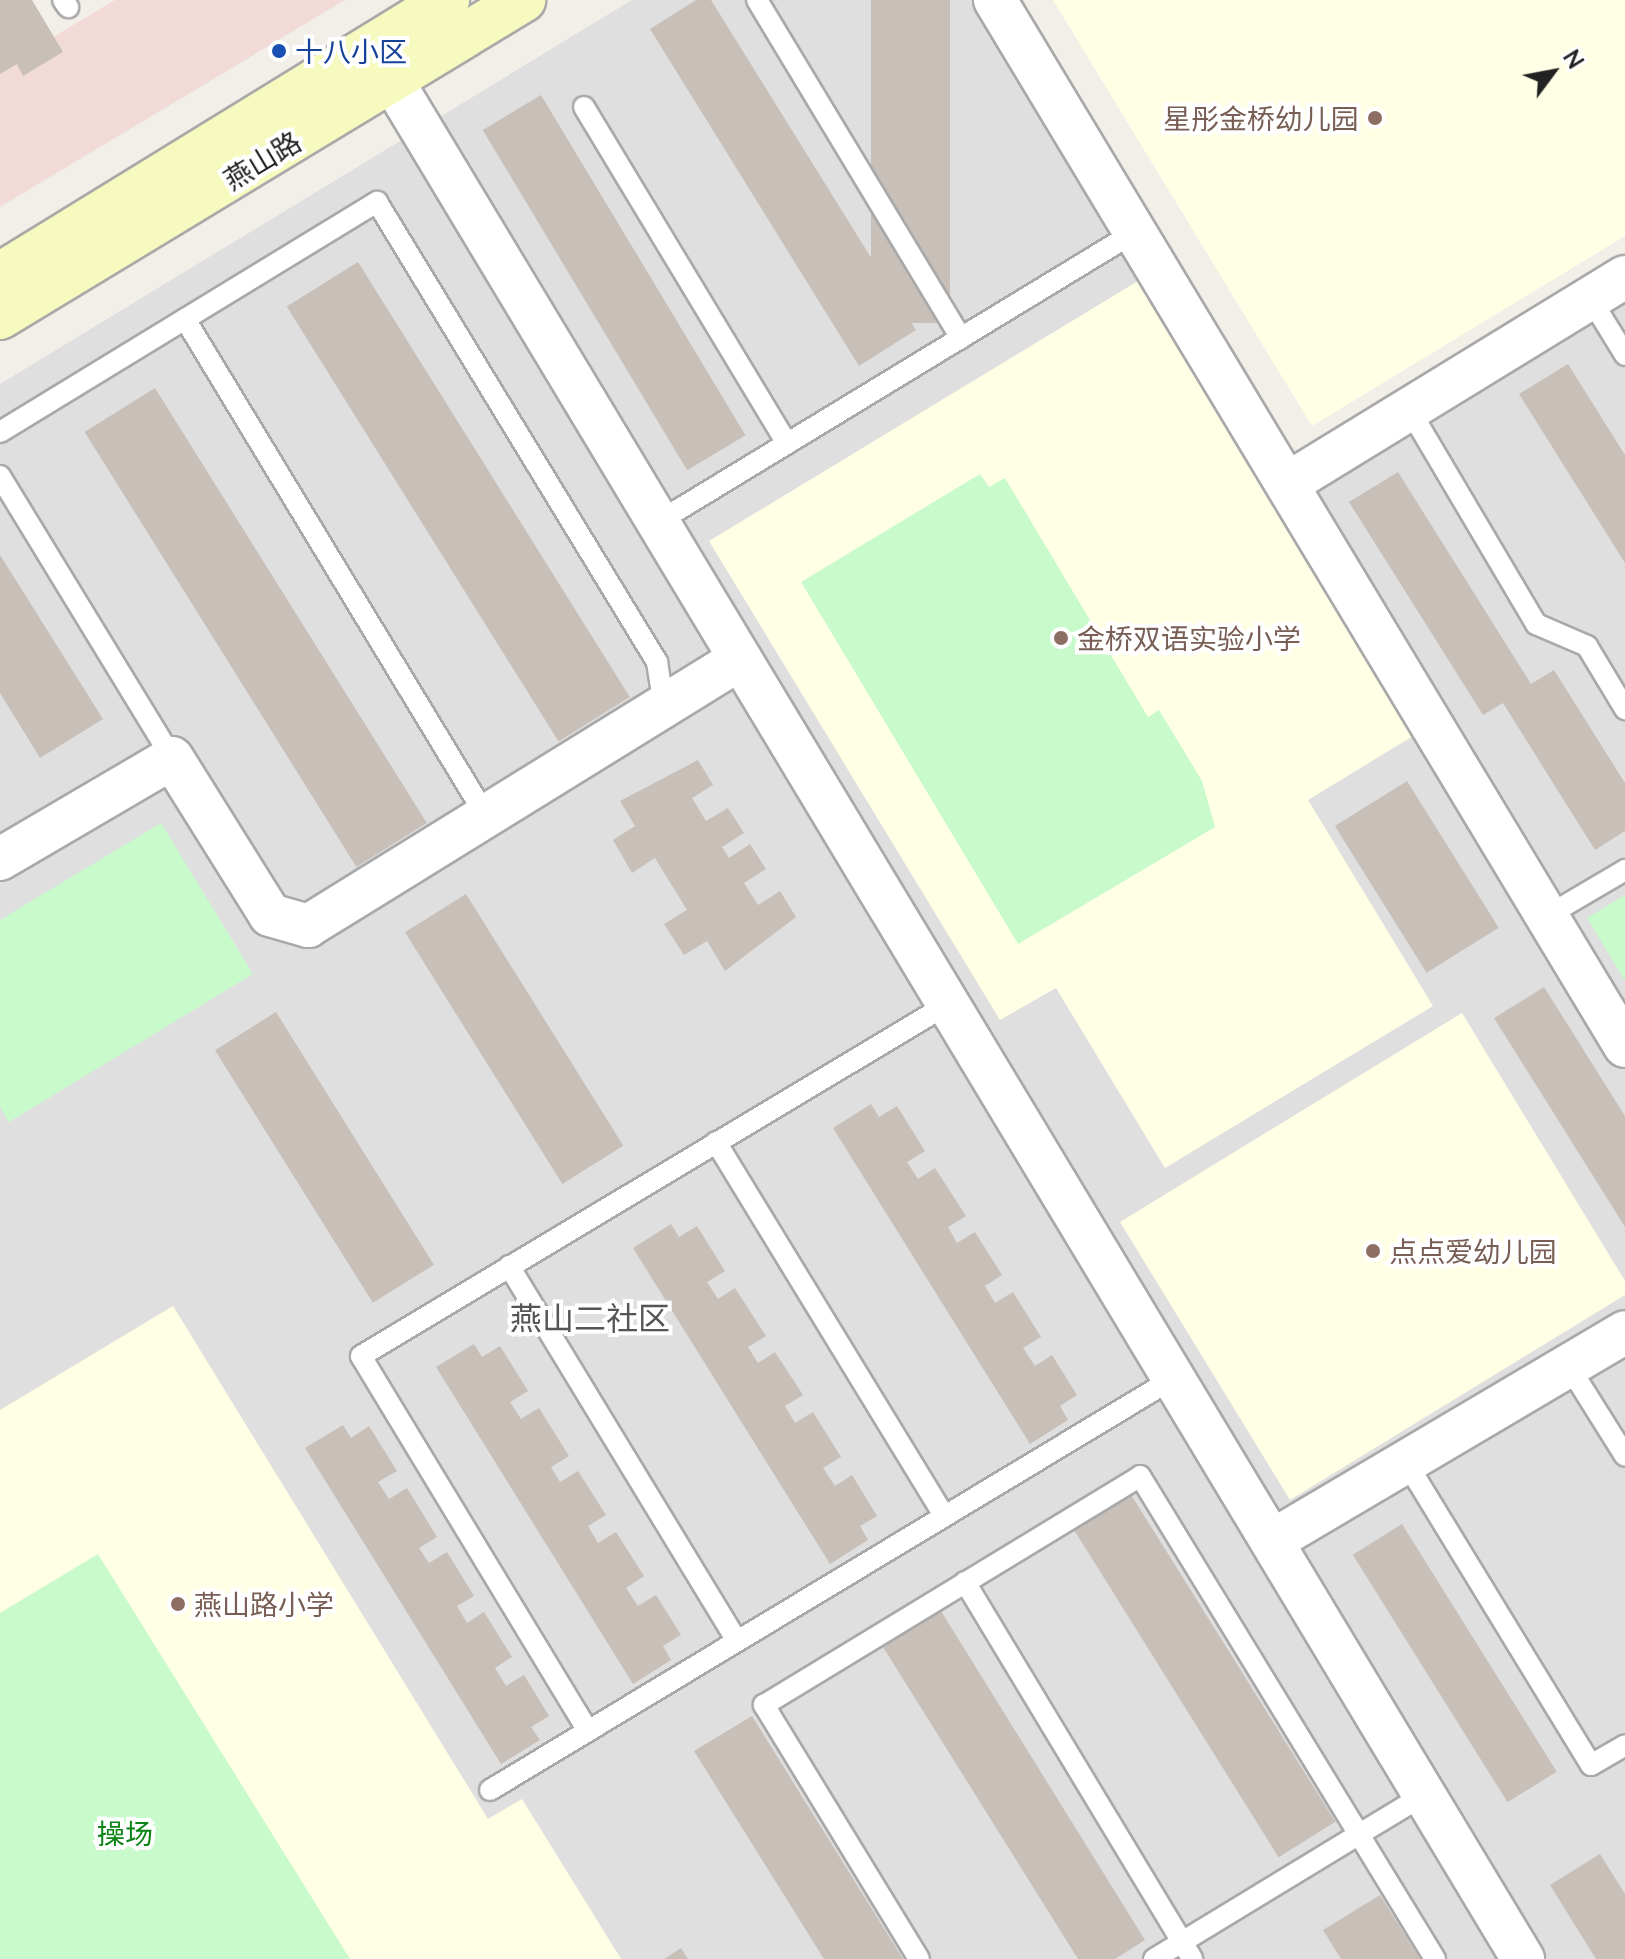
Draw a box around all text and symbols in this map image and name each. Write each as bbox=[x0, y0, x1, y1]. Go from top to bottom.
north arrow bbox=[1513, 32, 1593, 112]
place label: 十八小区 bbox=[295, 34, 407, 68]
marker: 十八小区 bbox=[270, 42, 288, 60]
text: N bbox=[1558, 45, 1590, 73]
place label: 星彤金桥幼儿园 bbox=[1163, 101, 1359, 135]
marker: 星彤金桥幼儿园 bbox=[1366, 109, 1384, 127]
street label: 燕山路 bbox=[217, 124, 307, 196]
place label: 金桥双语实验小学 bbox=[1077, 621, 1301, 655]
marker: 金桥双语实验小学 bbox=[1052, 629, 1070, 647]
place label: 点点爱幼儿园 bbox=[1389, 1234, 1557, 1268]
marker: 点点爱幼儿园 bbox=[1364, 1242, 1382, 1260]
district label: 燕山二社区 bbox=[510, 1299, 670, 1337]
place label: 燕山路小学 bbox=[194, 1587, 334, 1621]
marker: 燕山路小学 bbox=[169, 1595, 187, 1613]
park label: 操场 bbox=[97, 1816, 153, 1850]

